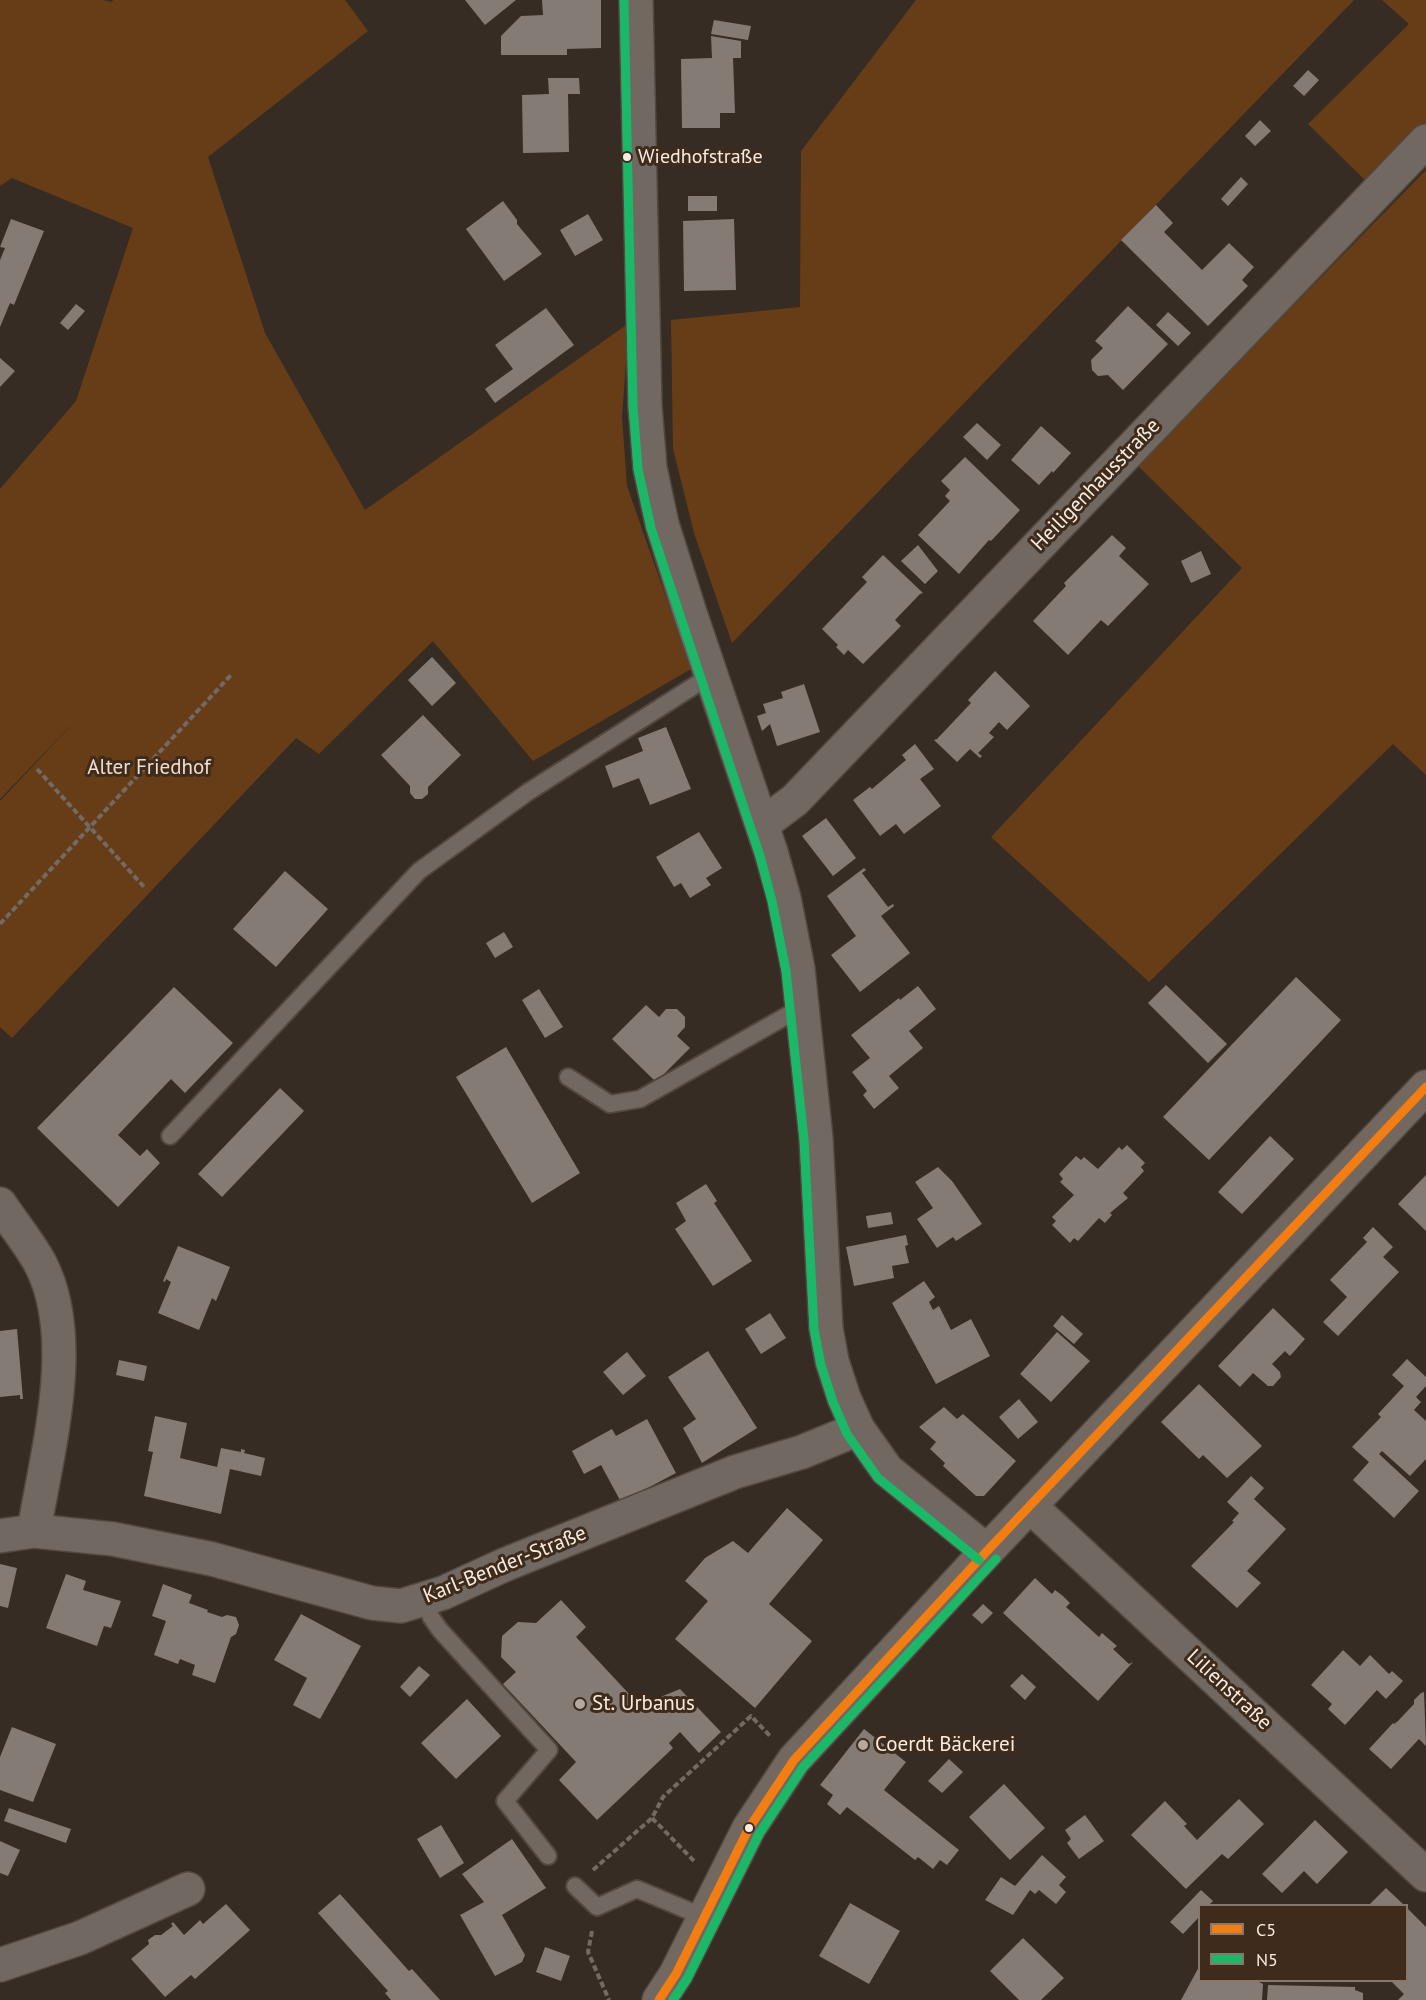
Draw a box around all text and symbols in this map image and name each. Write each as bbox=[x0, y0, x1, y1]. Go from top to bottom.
place label: Wiedhofstraße bbox=[638, 145, 763, 169]
marker: Wiedhofstraße bbox=[621, 151, 633, 163]
street label: Heiligenhausstraße bbox=[1026, 414, 1166, 556]
park label: Alter Friedhof bbox=[87, 755, 211, 781]
street label: Karl-Bender-Straße bbox=[420, 1521, 590, 1609]
street label: Lilienstraße bbox=[1181, 1644, 1277, 1736]
place label: St. Urbanus bbox=[592, 1691, 695, 1717]
marker: St. Urbanus bbox=[573, 1697, 587, 1711]
place label: Coerdt Bäckerei bbox=[875, 1732, 1015, 1758]
marker: Coerdt Bäckerei bbox=[856, 1738, 870, 1752]
unlabelled marker bbox=[743, 1822, 755, 1834]
legend bbox=[1198, 1904, 1408, 1982]
text: C5 bbox=[1256, 1918, 1276, 1941]
text: N5 bbox=[1256, 1948, 1278, 1971]

